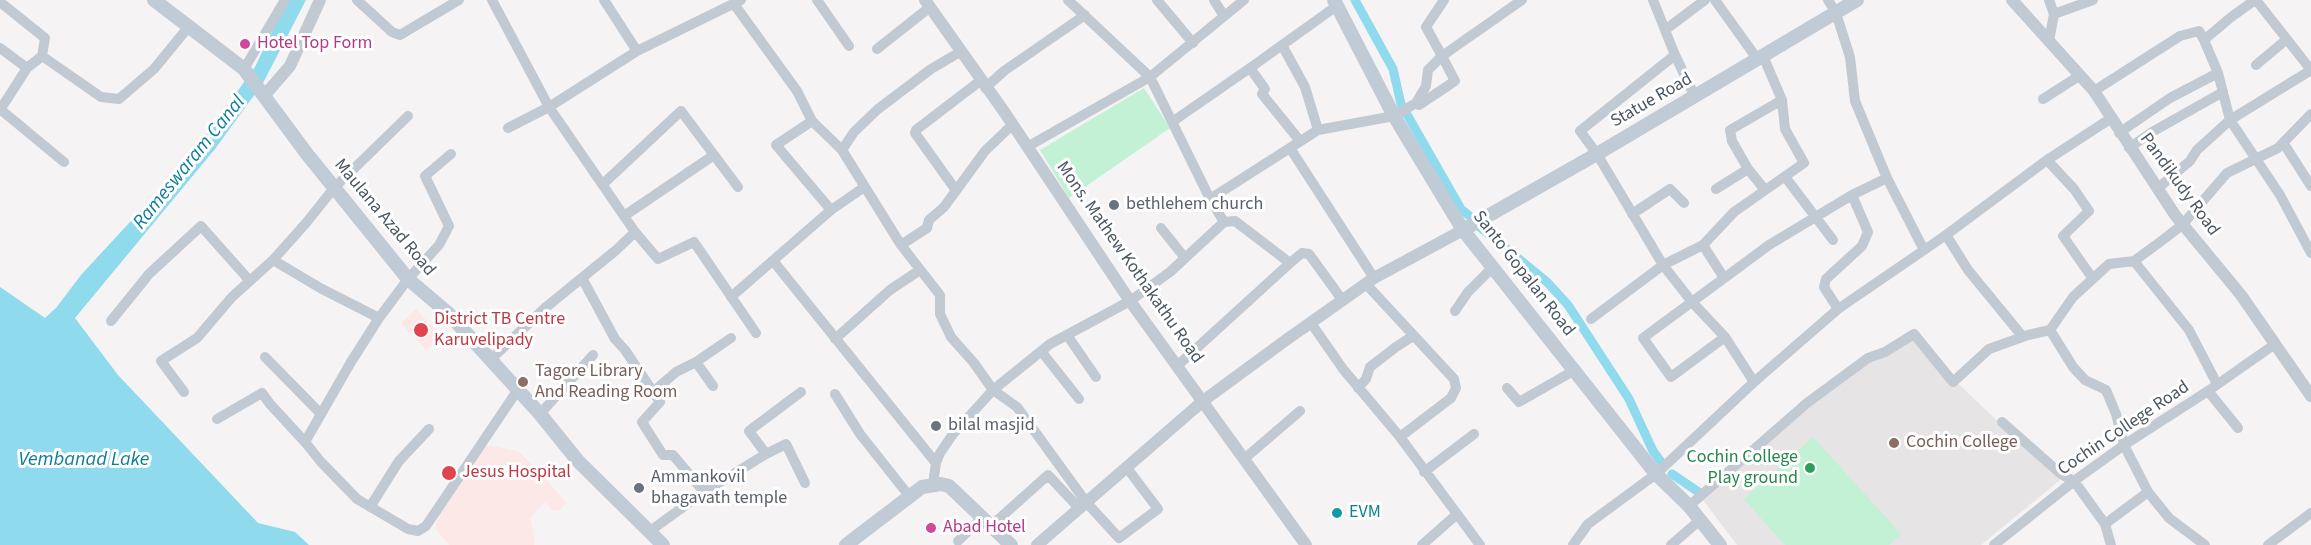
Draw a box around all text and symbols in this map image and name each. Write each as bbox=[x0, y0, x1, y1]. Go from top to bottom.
place label: Hotel Top Form bbox=[257, 33, 373, 55]
marker: Hotel Top Form bbox=[238, 37, 252, 51]
street label: Statue Road bbox=[1607, 69, 1697, 133]
water label: Rameswaram Canal bbox=[129, 91, 251, 235]
street label: Pandikudy Road bbox=[2134, 129, 2224, 241]
street label: Maulana Azad Road bbox=[329, 155, 439, 281]
street label: Mons. Mathew Kothakathu Road bbox=[1051, 158, 1207, 368]
place label: bethlehem church bbox=[1126, 194, 1263, 216]
marker: bethlehem church bbox=[1107, 198, 1121, 212]
street label: Santo Gopalan Road bbox=[1467, 207, 1579, 341]
place label: District TB Centre Karuvelipady bbox=[434, 309, 565, 352]
marker: District TB Centre Karuvelipady bbox=[412, 321, 430, 339]
place label: Tagore Library And Reading Room bbox=[535, 361, 677, 404]
marker: Tagore Library And Reading Room bbox=[516, 375, 530, 389]
street label: Cochin College Road bbox=[2054, 377, 2194, 481]
place label: bilal masjid bbox=[948, 415, 1035, 437]
marker: bilal masjid bbox=[929, 419, 943, 433]
place label: Cochin College bbox=[1906, 432, 2018, 454]
marker: Cochin College bbox=[1887, 436, 1901, 450]
place label: Cochin College Play ground bbox=[1686, 447, 1798, 490]
water label: Vembanad Lake bbox=[19, 449, 149, 473]
marker: Cochin College Play ground bbox=[1803, 461, 1817, 475]
place label: Jesus Hospital bbox=[462, 462, 571, 484]
marker: Jesus Hospital bbox=[440, 464, 458, 482]
place label: Ammankovil bhagavath temple bbox=[651, 467, 787, 510]
marker: Ammankovil bhagavath temple bbox=[632, 481, 646, 495]
place label: EVM bbox=[1349, 502, 1381, 524]
marker: EVM bbox=[1330, 506, 1344, 520]
place label: Abad Hotel bbox=[943, 517, 1026, 539]
marker: Abad Hotel bbox=[924, 521, 938, 535]

